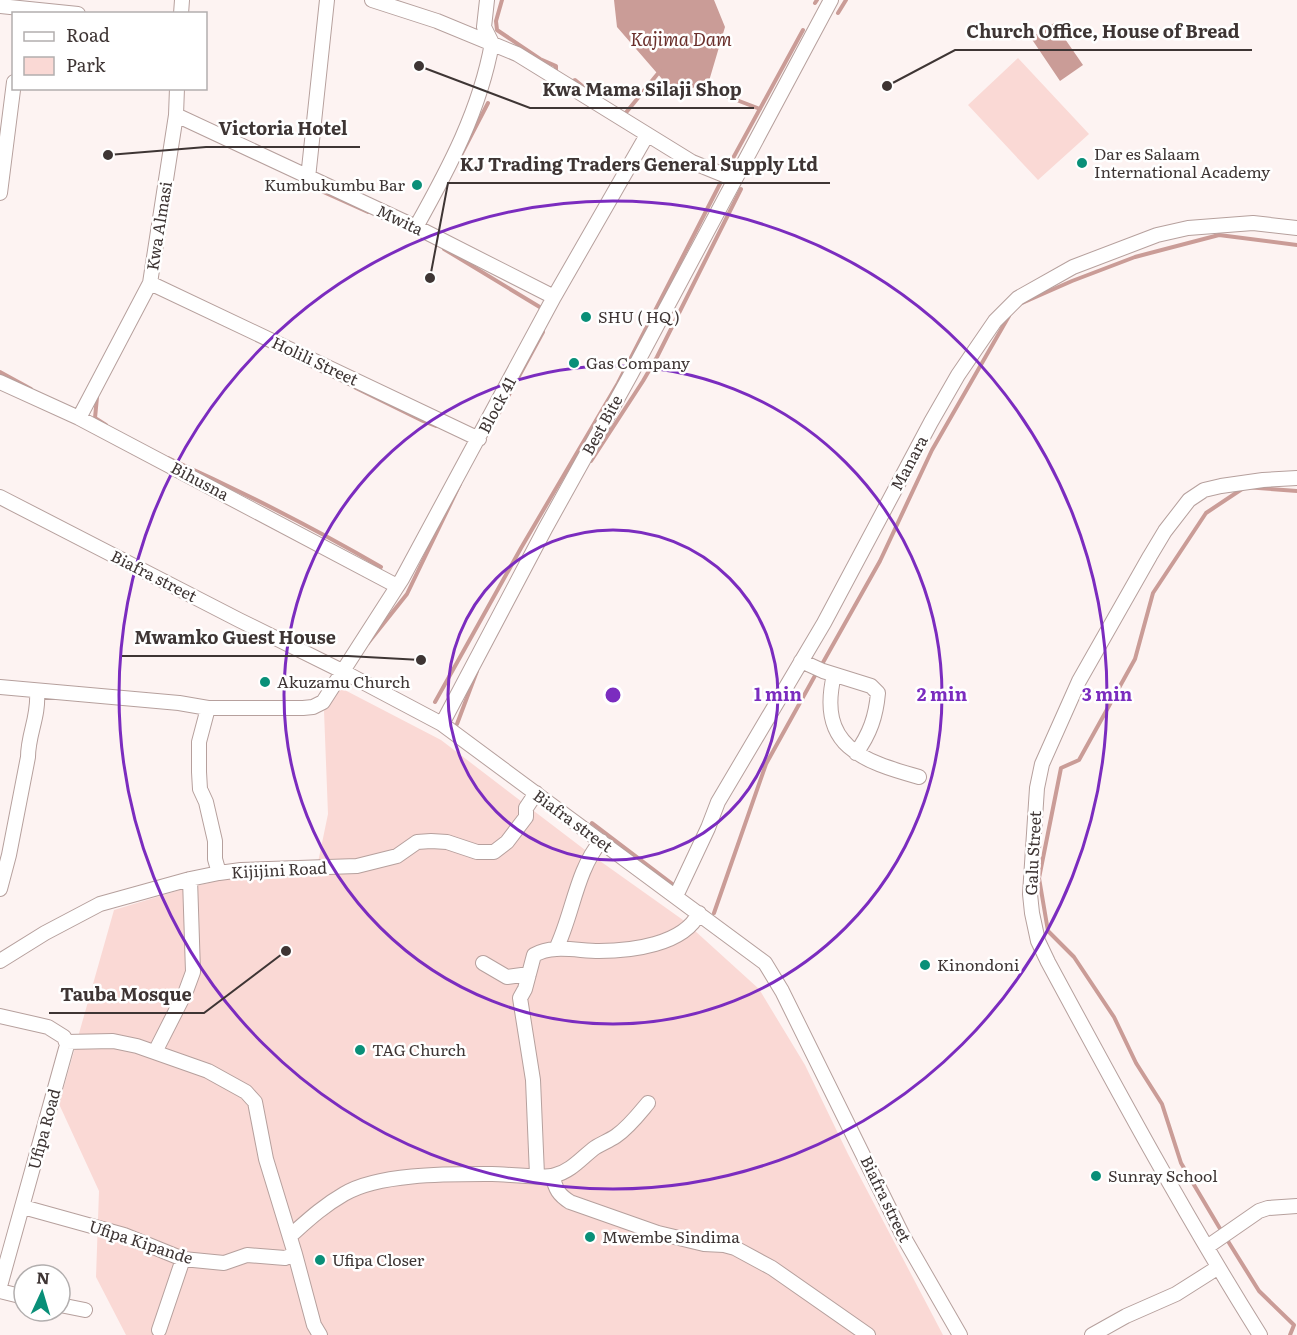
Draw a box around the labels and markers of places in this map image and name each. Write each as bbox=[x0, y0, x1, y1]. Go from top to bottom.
callout: Church Office, House of Bread bbox=[955, 14, 1252, 50]
callout: Kwa Mama Silaji Shop bbox=[530, 72, 754, 108]
callout: Victoria Hotel bbox=[206, 111, 360, 147]
place label: Dar es Salaam International Academy bbox=[1094, 141, 1271, 183]
callout: KJ Trading Traders General Supply Ltd bbox=[448, 147, 830, 183]
marker: Dar es Salaam International Academy bbox=[1075, 156, 1089, 170]
place label: Kumbukumbu Bar bbox=[264, 172, 405, 196]
marker: Kumbukumbu Bar bbox=[410, 178, 424, 192]
place label: SHU ( HQ ) bbox=[598, 304, 680, 328]
marker: SHU ( HQ ) bbox=[579, 310, 593, 324]
place label: Gas Company bbox=[586, 350, 691, 374]
marker: Gas Company bbox=[567, 356, 581, 370]
callout: Mwamko Guest House bbox=[122, 620, 348, 656]
place label: Akuzamu Church bbox=[277, 669, 411, 693]
marker: Akuzamu Church bbox=[258, 675, 272, 689]
centre of rings bbox=[603, 685, 623, 705]
place label: Kinondoni bbox=[937, 952, 1019, 976]
marker: Kinondoni bbox=[918, 958, 932, 972]
callout: Tauba Mosque bbox=[49, 977, 204, 1013]
place label: TAG Church bbox=[372, 1037, 467, 1061]
marker: TAG Church bbox=[353, 1043, 367, 1057]
place label: Sunray School bbox=[1108, 1163, 1218, 1187]
marker: Sunray School bbox=[1089, 1169, 1103, 1183]
place label: Mwembe Sindima bbox=[602, 1224, 740, 1248]
marker: Mwembe Sindima bbox=[583, 1230, 597, 1244]
place label: Ufipa Closer bbox=[332, 1247, 425, 1271]
marker: Ufipa Closer bbox=[313, 1253, 327, 1267]

